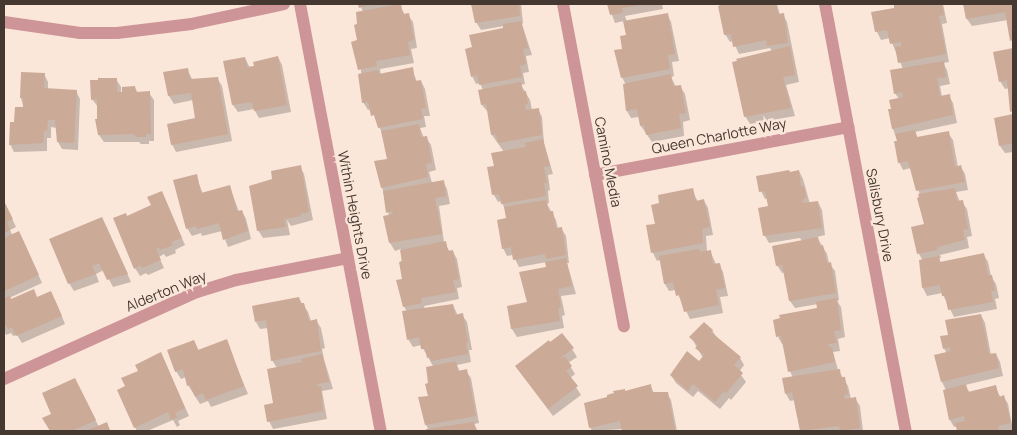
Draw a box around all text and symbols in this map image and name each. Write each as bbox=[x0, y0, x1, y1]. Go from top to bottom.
street label: Camino Media bbox=[591, 115, 625, 209]
street label: Queen Charlotte Way bbox=[650, 115, 788, 157]
street label: Within Heights Drive bbox=[334, 149, 376, 281]
street label: Salisbury Drive bbox=[863, 167, 897, 263]
street label: Alderton Way bbox=[123, 267, 209, 315]

